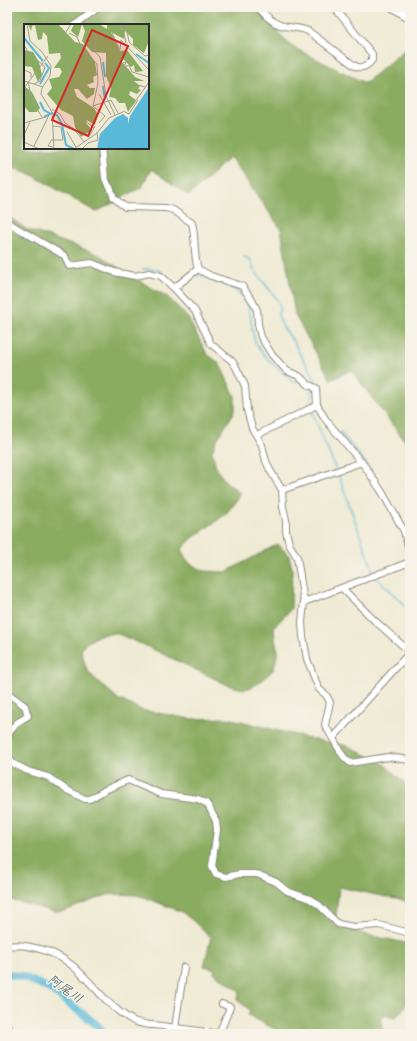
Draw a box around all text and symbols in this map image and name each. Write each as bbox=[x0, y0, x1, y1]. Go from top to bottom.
inset map bbox=[24, 24, 149, 149]
water label: 阿尾川 bbox=[45, 969, 87, 1007]

